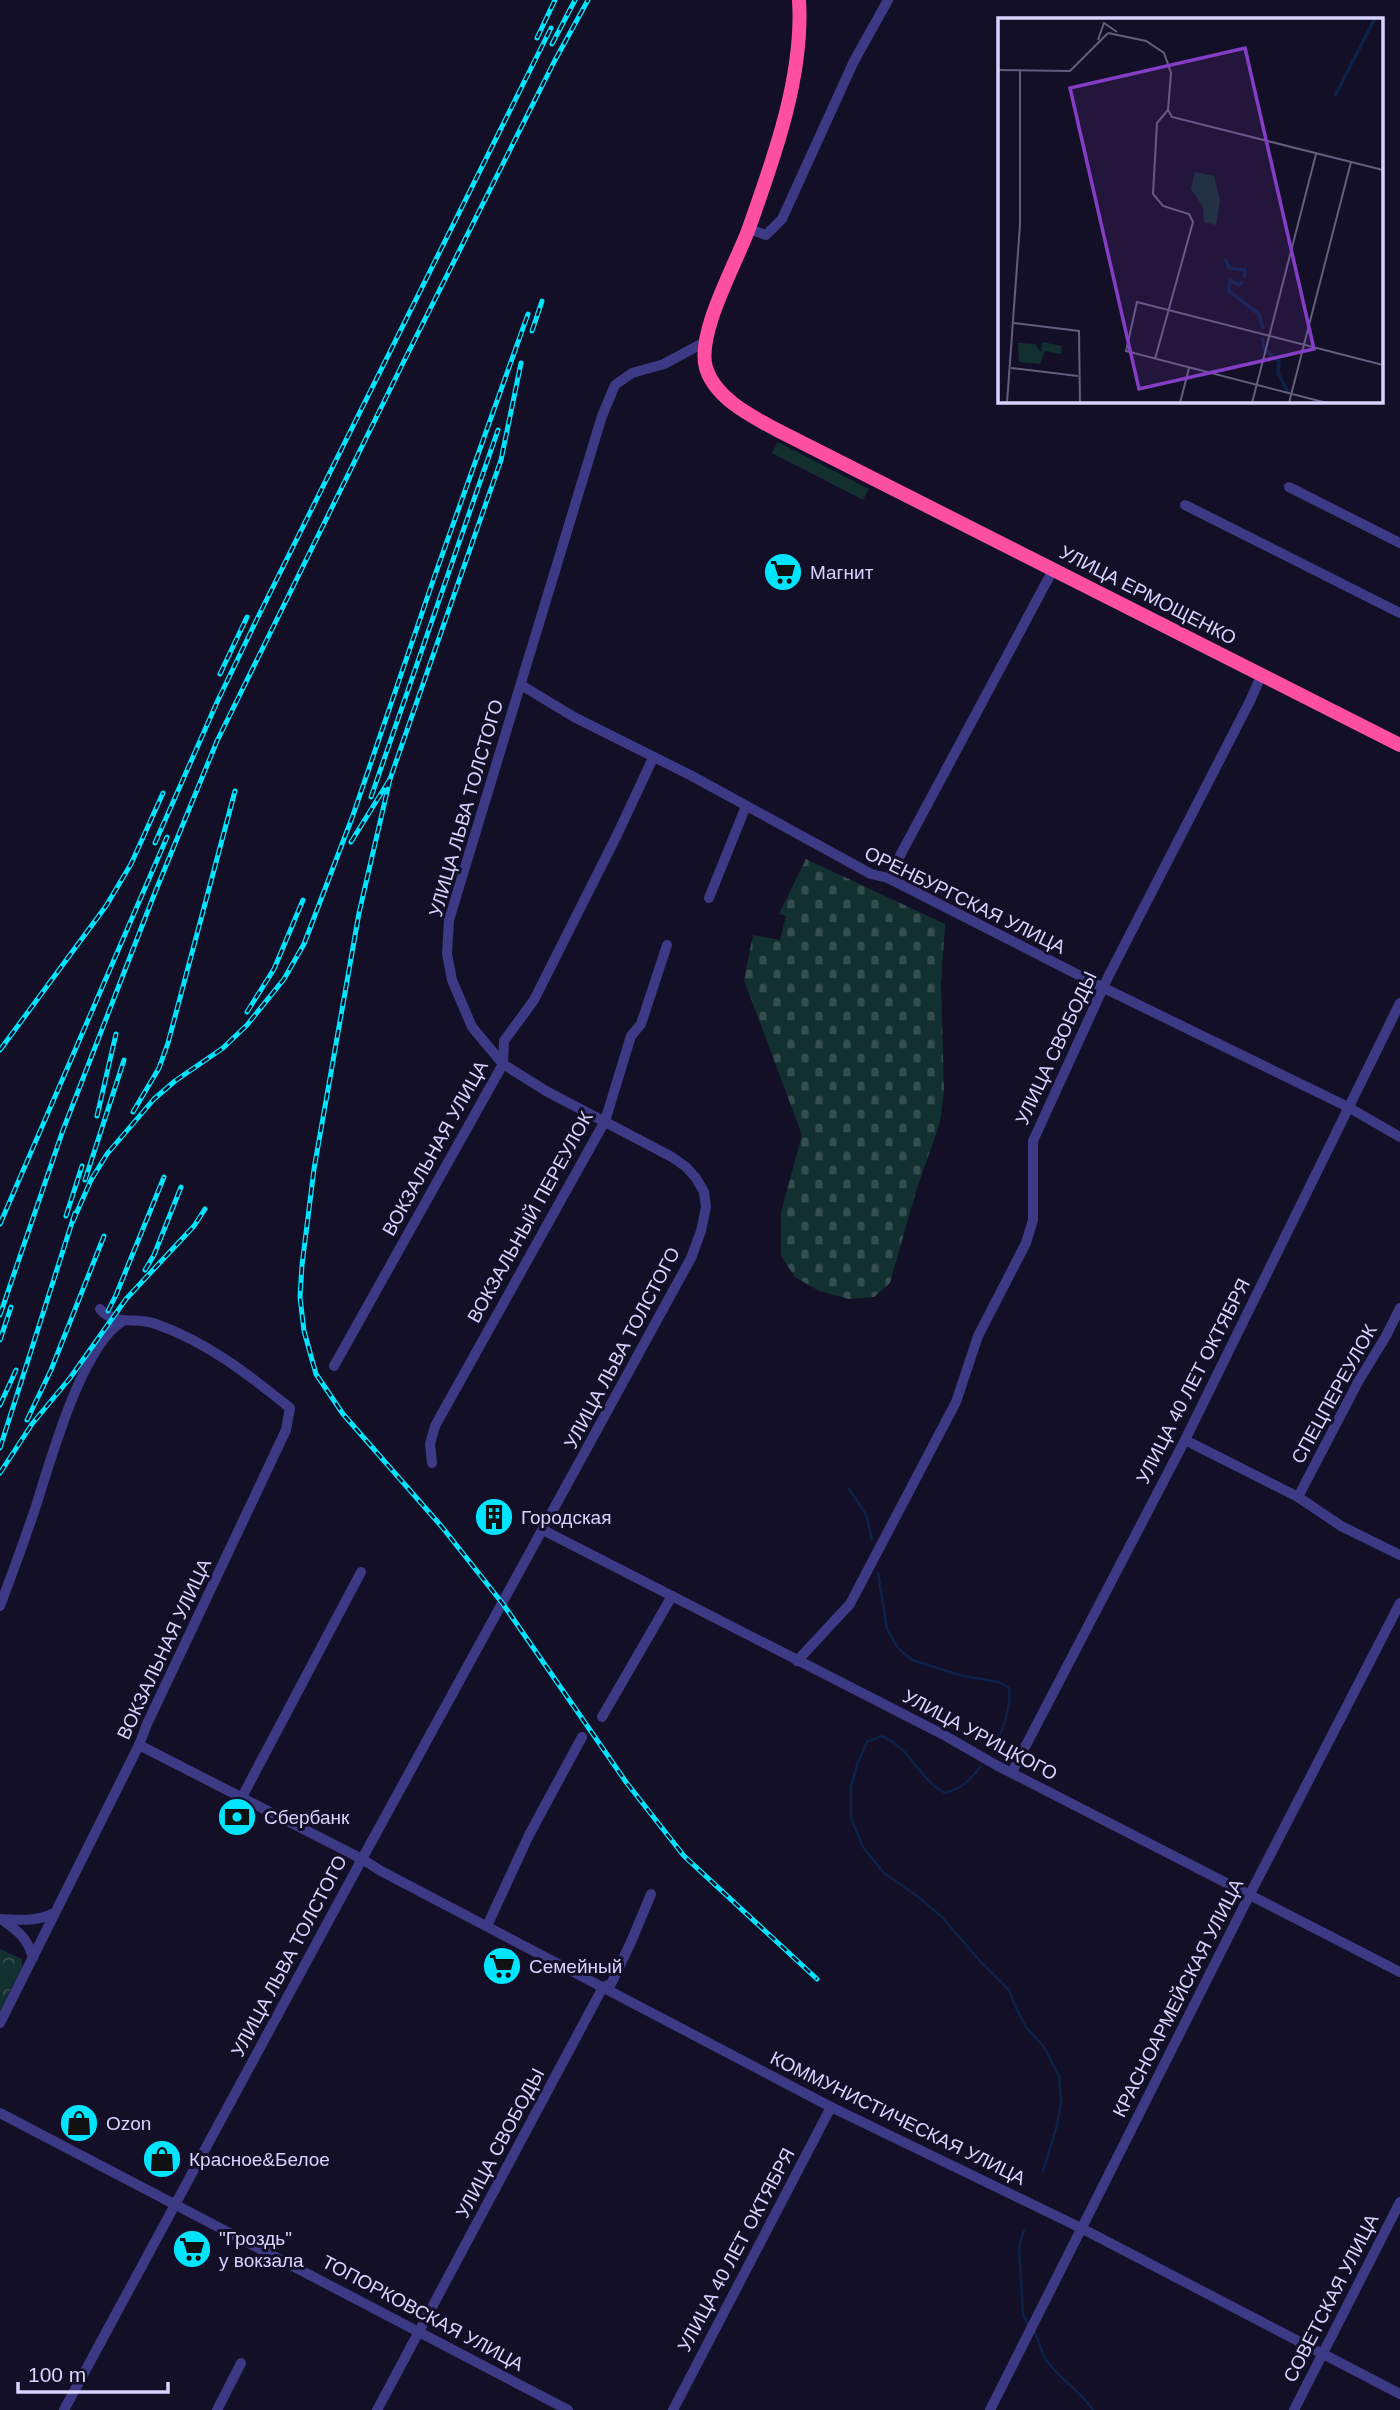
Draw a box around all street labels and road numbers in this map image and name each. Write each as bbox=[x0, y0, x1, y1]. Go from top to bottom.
street label: УЛИЦА ЕРМОЩЕНКО bbox=[1056, 541, 1240, 649]
street label: УЛИЦА ЛЬВА ТОЛСТОГО bbox=[425, 697, 507, 919]
street label: ОРЕНБУРГСКАЯ УЛИЦА bbox=[861, 842, 1069, 958]
street label: УЛИЦА СВОБОДЫ bbox=[1011, 968, 1101, 1128]
street label: ВОКЗАЛЬНАЯ УЛИЦА bbox=[378, 1057, 492, 1239]
street label: ВОКЗАЛЬНЫЙ ПЕРЕУЛОК bbox=[463, 1108, 597, 1326]
street label: УЛИЦА ЛЬВА ТОЛСТОГО bbox=[560, 1244, 684, 1452]
street label: УЛИЦА 40 ЛЕТ ОКТЯБРЯ bbox=[1132, 1275, 1254, 1487]
street label: СПЕЦПЕРЕУЛОК bbox=[1287, 1321, 1381, 1467]
street label: ВОКЗАЛЬНАЯ УЛИЦА bbox=[113, 1555, 215, 1743]
street label: УЛИЦА УРИЦКОГО bbox=[899, 1685, 1061, 1785]
street label: УЛИЦА ЛЬВА ТОЛСТОГО bbox=[227, 1852, 351, 2060]
street label: КРАСНОАРМЕЙСКАЯ УЛИЦА bbox=[1109, 1875, 1248, 2121]
street label: КОММУНИСТИЧЕСКАЯ УЛИЦА bbox=[767, 2047, 1029, 2189]
street label: УЛИЦА СВОБОДЫ bbox=[452, 2065, 548, 2221]
street label: УЛИЦА 40 ЛЕТ ОКТЯБРЯ bbox=[673, 2145, 799, 2355]
street label: СОВЕТСКАЯ УЛИЦА bbox=[1279, 2210, 1383, 2386]
street label: ТОПОРКОВСКАЯ УЛИЦА bbox=[319, 2251, 528, 2375]

